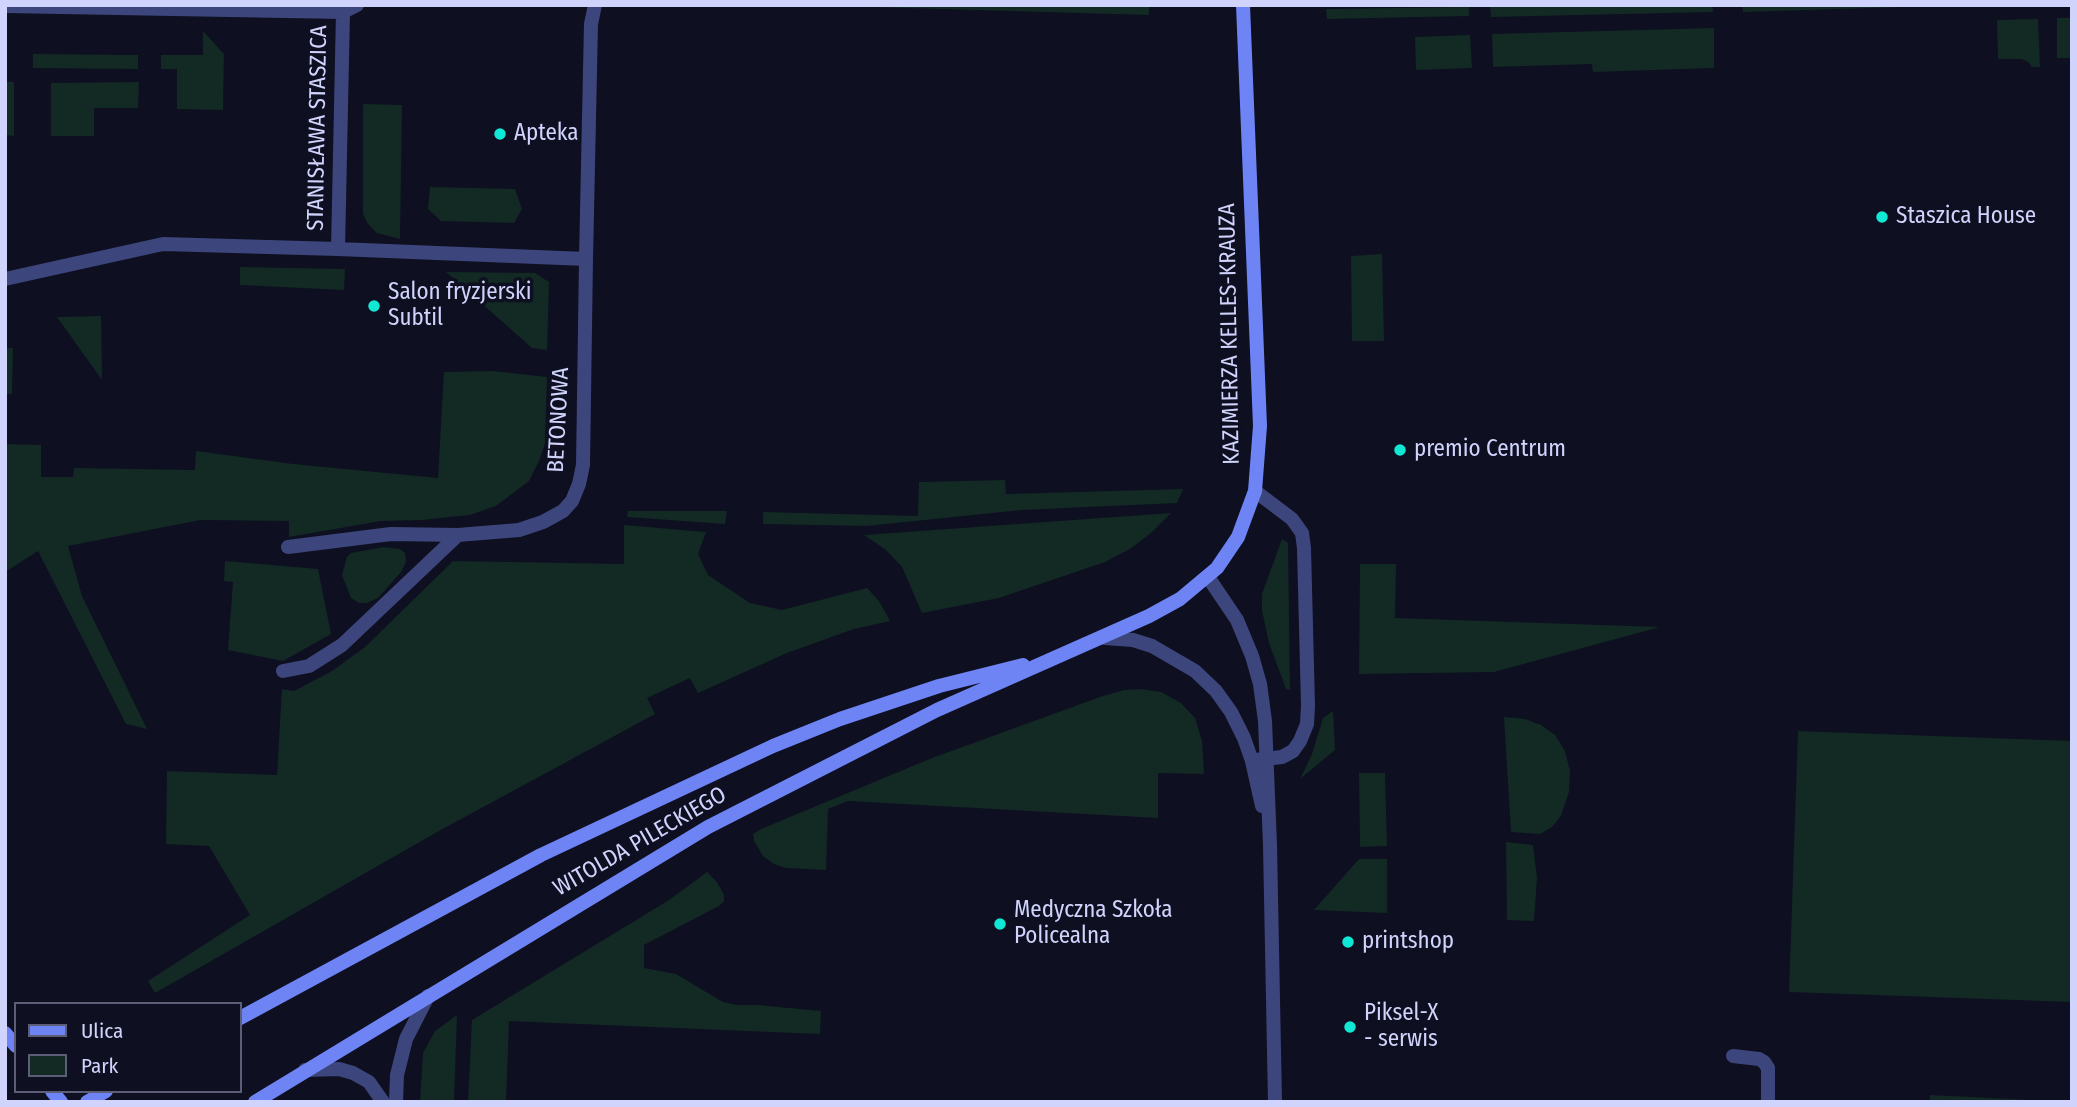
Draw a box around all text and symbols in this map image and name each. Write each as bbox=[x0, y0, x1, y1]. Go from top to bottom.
street label: STANISŁAWA STASZICA bbox=[302, 25, 334, 231]
place label: Apteka bbox=[514, 120, 579, 148]
marker: Apteka bbox=[492, 126, 508, 142]
street label: KAZIMIERZA KELLES-KRAUZA bbox=[1214, 203, 1246, 465]
place label: Staszica House bbox=[1896, 203, 2036, 231]
marker: Staszica House bbox=[1874, 209, 1890, 225]
place label: Salon fryzjerski Subtil bbox=[388, 279, 532, 333]
marker: Salon fryzjerski Subtil bbox=[366, 298, 382, 314]
street label: BETONOWA bbox=[542, 367, 576, 473]
place label: premio Centrum bbox=[1414, 436, 1566, 464]
marker: premio Centrum bbox=[1392, 442, 1408, 458]
street label: WITOLDA PILECKIEGO bbox=[549, 781, 731, 903]
place label: Medyczna Szkoła Policealna bbox=[1014, 897, 1173, 951]
marker: Medyczna Szkoła Policealna bbox=[992, 916, 1008, 932]
place label: printshop bbox=[1362, 928, 1454, 956]
marker: printshop bbox=[1340, 934, 1356, 950]
place label: Piksel-X - serwis bbox=[1364, 1000, 1438, 1054]
legend bbox=[14, 1002, 242, 1093]
text: Ulica bbox=[81, 1018, 123, 1044]
marker: Piksel-X - serwis bbox=[1342, 1019, 1358, 1035]
text: Park bbox=[81, 1053, 118, 1079]

